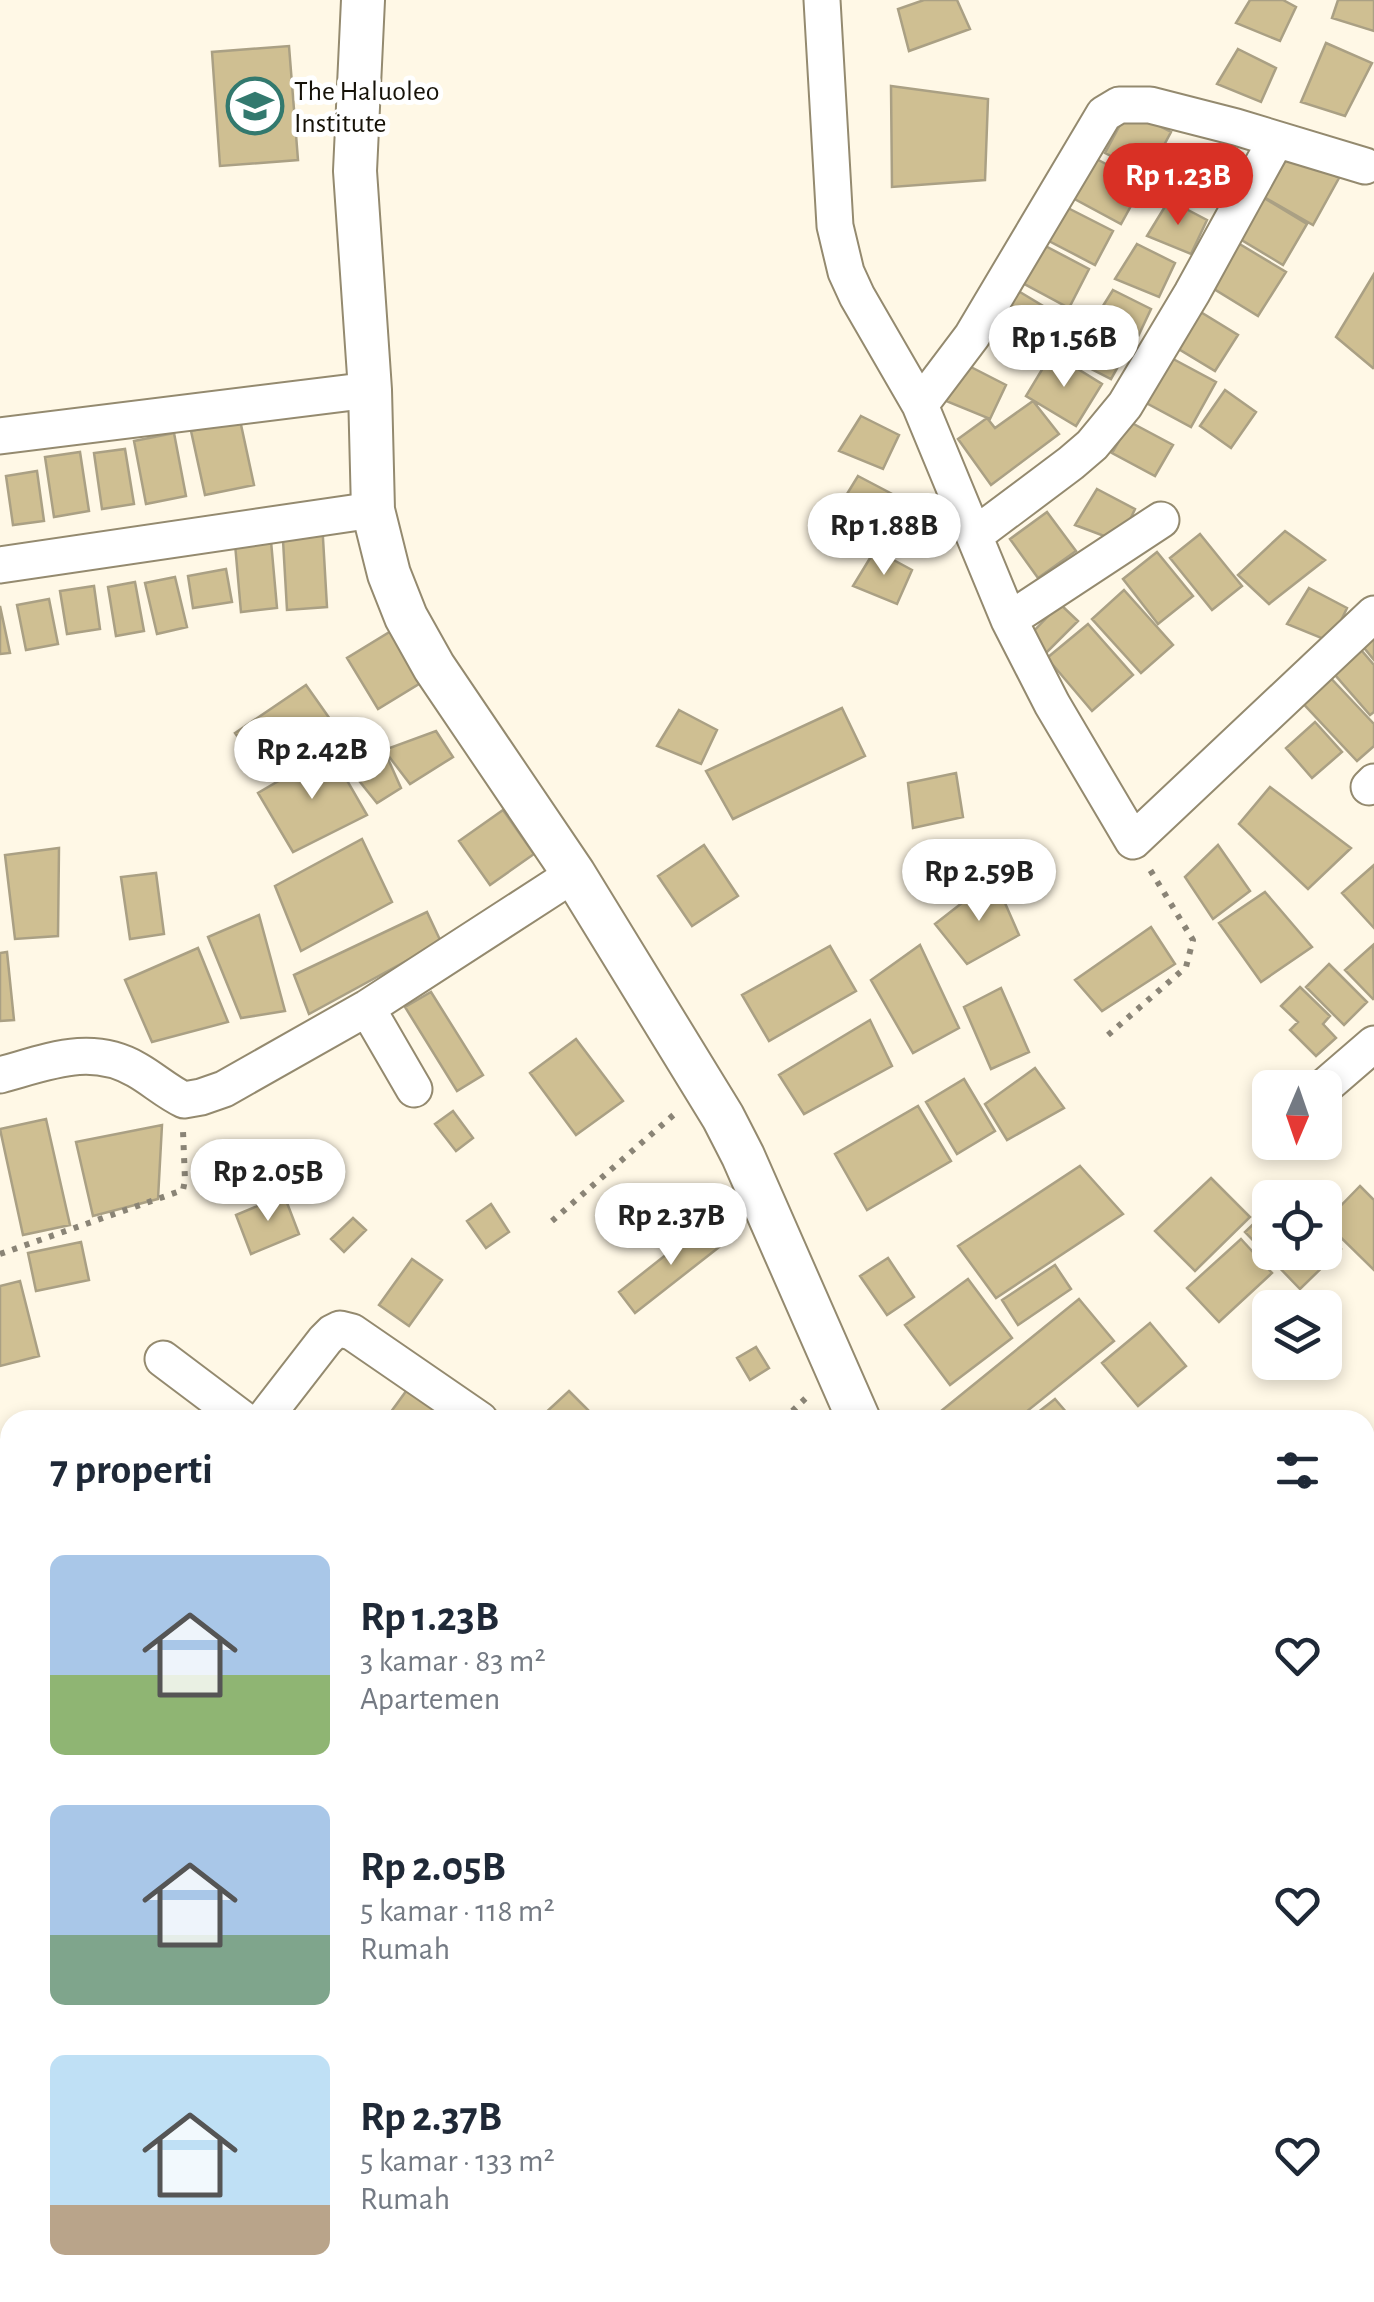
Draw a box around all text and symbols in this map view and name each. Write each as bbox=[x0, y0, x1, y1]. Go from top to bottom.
school or university icon: The Haluoleo Institute bbox=[225, 76, 285, 136]
place label: The Haluoleo Institute bbox=[294, 78, 440, 138]
pin: Rp 1.23B bbox=[1075, 143, 1281, 228]
text: Rp 1.23B bbox=[1125, 159, 1231, 191]
pin: Rp 1.56B bbox=[961, 305, 1167, 390]
text: Rp 1.56B bbox=[1011, 321, 1117, 353]
pin: Rp 1.88B bbox=[781, 493, 987, 578]
text: Rp 1.88B bbox=[830, 509, 938, 541]
pin: Rp 2.42B bbox=[209, 717, 415, 802]
text: Rp 2.42B bbox=[256, 733, 368, 765]
pin: Rp 2.59B bbox=[876, 839, 1082, 924]
text: Rp 2.59B bbox=[924, 855, 1034, 887]
north arrow bbox=[1252, 1070, 1342, 1160]
map controls bbox=[1252, 1070, 1342, 1380]
pin: Rp 2.05B bbox=[165, 1139, 371, 1224]
text: Rp 2.05B bbox=[212, 1155, 324, 1187]
button: locate bbox=[1252, 1180, 1342, 1270]
pin: Rp 2.37B bbox=[568, 1183, 774, 1268]
text: Rp 2.37B bbox=[617, 1199, 725, 1231]
button: layers bbox=[1252, 1290, 1342, 1380]
icon: filters bbox=[1270, 1443, 1325, 1498]
text: 7 properti bbox=[50, 1449, 213, 1491]
icon: home bbox=[130, 1595, 250, 1715]
text: Rp 1.23B bbox=[360, 1596, 499, 1638]
icon: heart bbox=[1270, 1628, 1325, 1683]
text: 3 kamar · 83 m² bbox=[360, 1645, 546, 1677]
text: Apartemen bbox=[360, 1683, 500, 1715]
icon: home bbox=[130, 1845, 250, 1965]
text: Rp 2.05B bbox=[360, 1846, 506, 1888]
icon: heart bbox=[1270, 1878, 1325, 1933]
text: 5 kamar · 118 m² bbox=[360, 1895, 555, 1927]
text: Rumah bbox=[360, 1933, 450, 1965]
icon: home bbox=[130, 2095, 250, 2215]
text: Rp 2.37B bbox=[360, 2096, 502, 2138]
icon: heart bbox=[1270, 2128, 1325, 2183]
text: 5 kamar · 133 m² bbox=[360, 2145, 555, 2177]
text: Rumah bbox=[360, 2183, 450, 2215]

